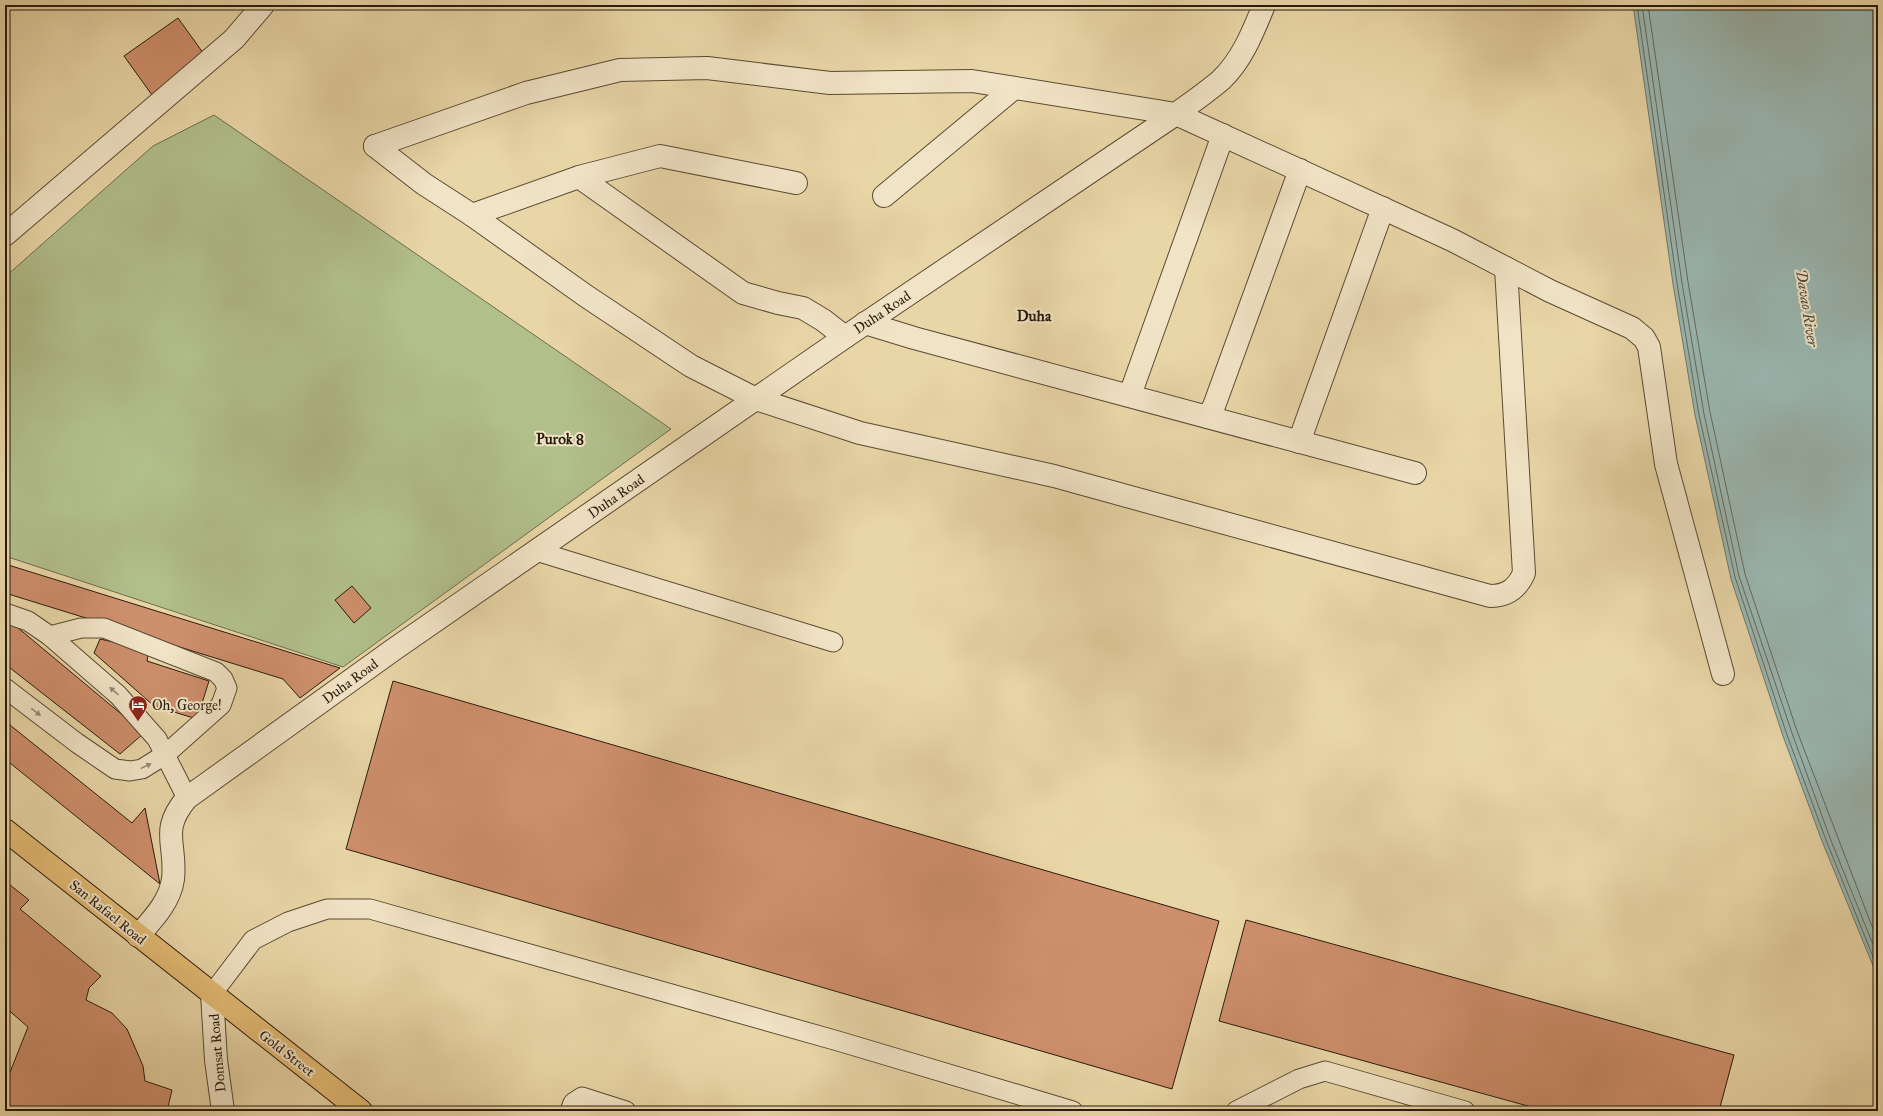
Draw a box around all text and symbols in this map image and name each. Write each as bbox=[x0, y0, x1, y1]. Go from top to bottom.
water label: Davao River bbox=[1792, 268, 1822, 349]
street label: Duha Road bbox=[851, 287, 914, 338]
district label: Duha bbox=[1017, 307, 1052, 325]
district label: Purok 8 bbox=[536, 430, 584, 448]
street label: Duha Road bbox=[585, 471, 648, 522]
street label: Duha Road bbox=[319, 655, 382, 707]
one-way arrow bbox=[109, 687, 120, 696]
hotel icon: Oh, George! bbox=[127, 694, 149, 722]
place label: Oh, George! bbox=[152, 697, 222, 714]
one-way arrow bbox=[31, 707, 41, 715]
one-way arrow bbox=[140, 763, 152, 769]
street label: San Rafael Road bbox=[66, 876, 149, 948]
street label: Domsat Road bbox=[206, 1013, 229, 1093]
street label: Gold Street bbox=[255, 1026, 318, 1080]

